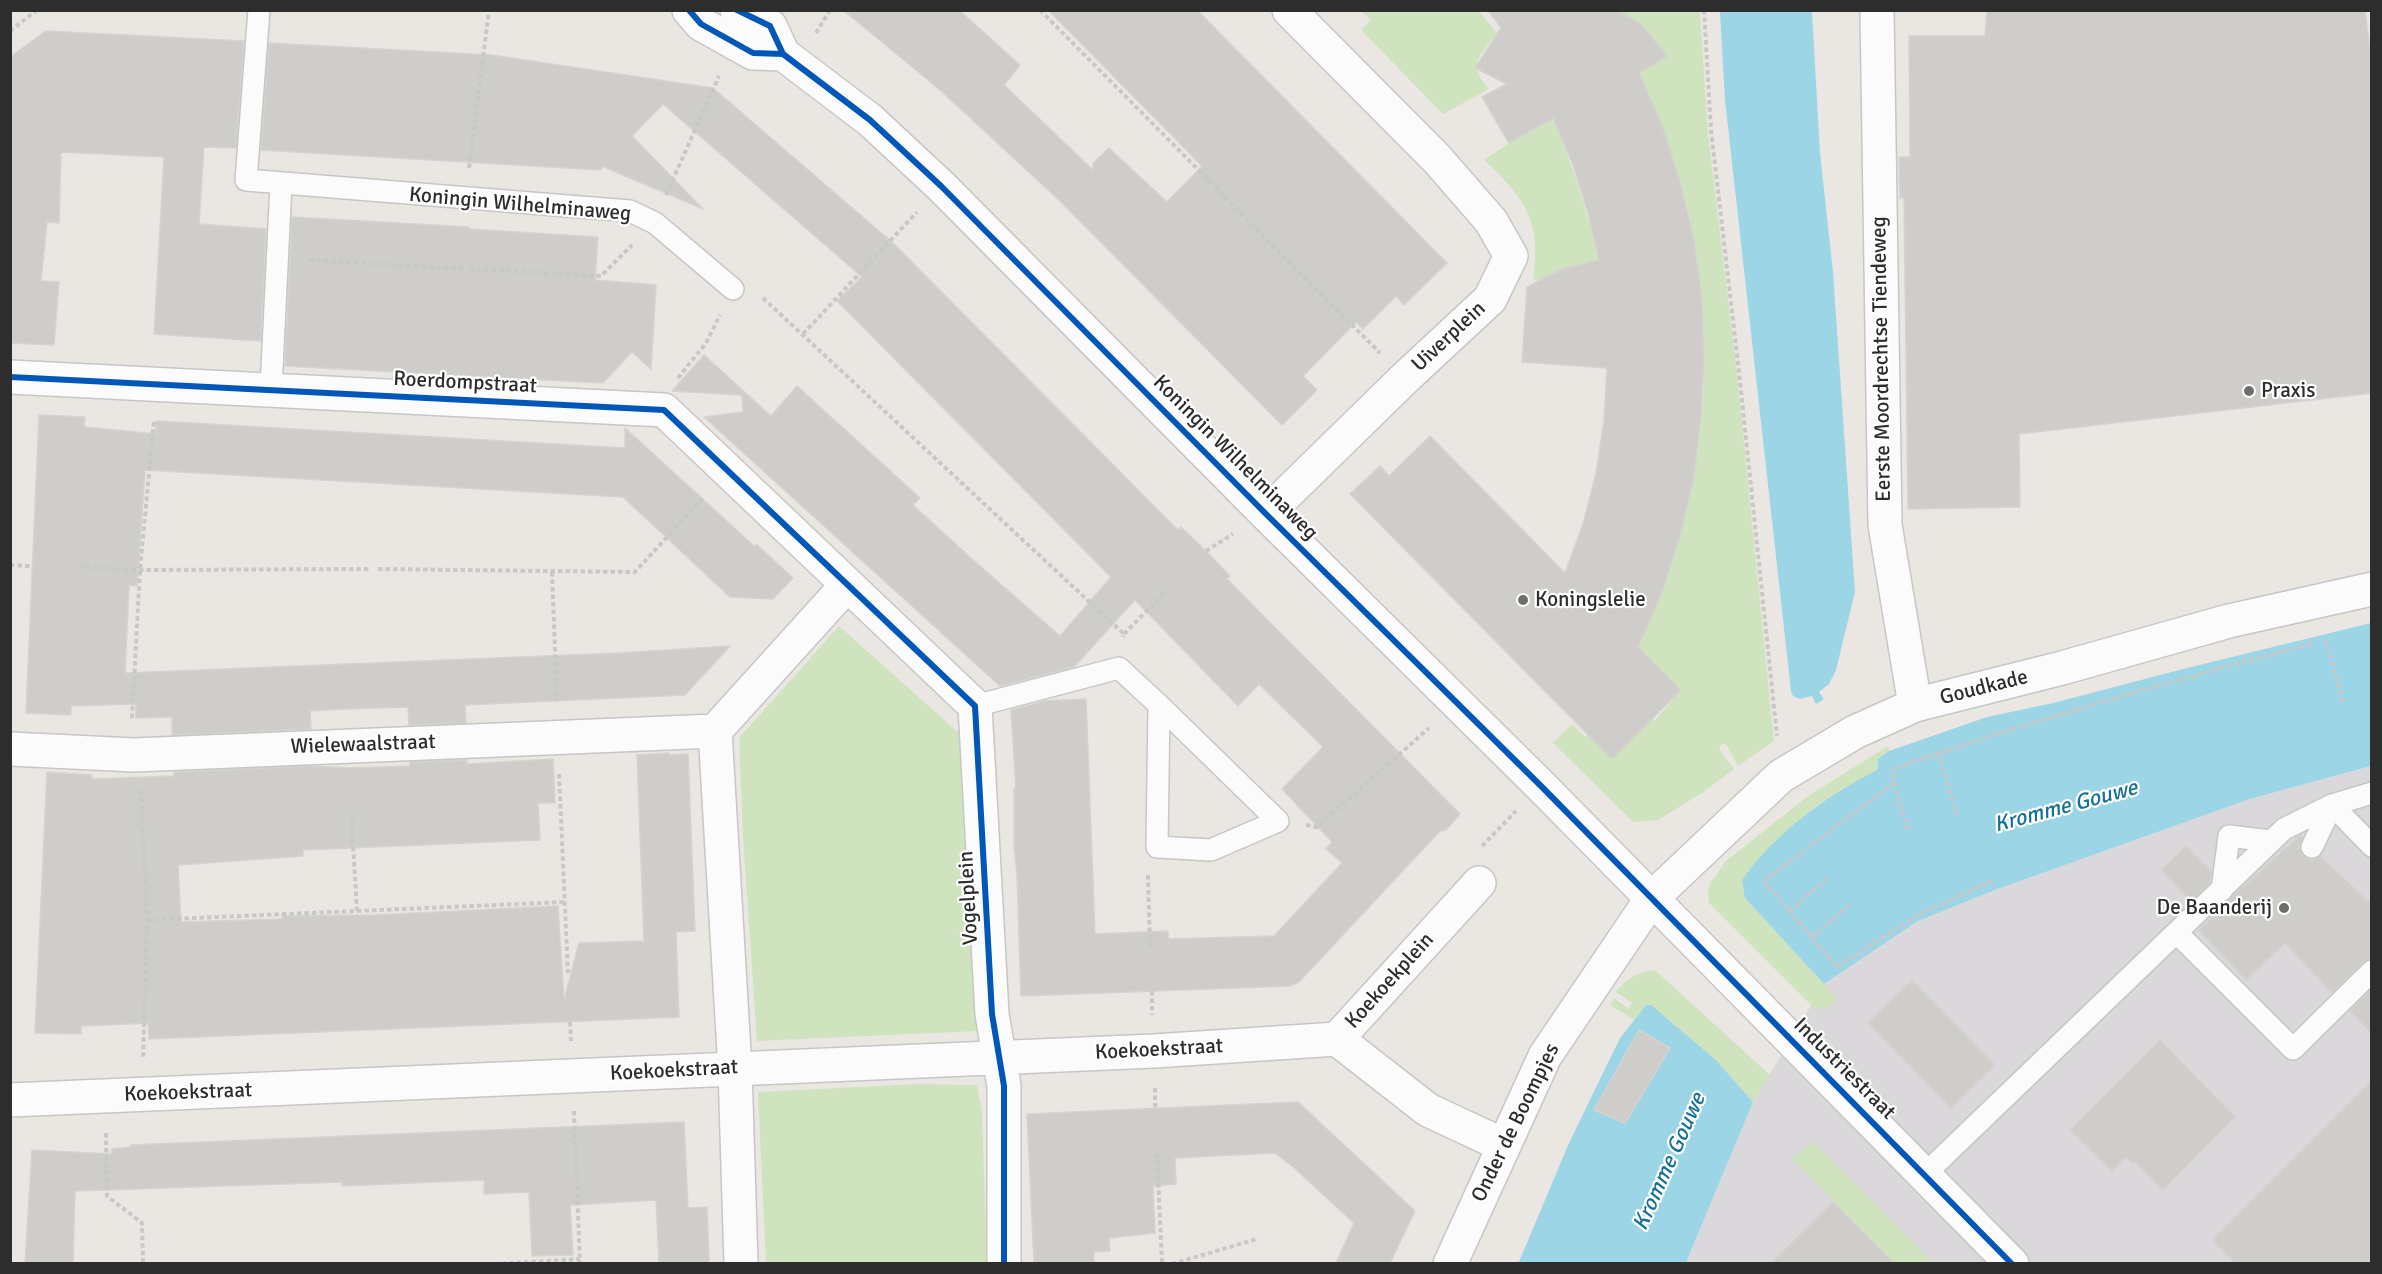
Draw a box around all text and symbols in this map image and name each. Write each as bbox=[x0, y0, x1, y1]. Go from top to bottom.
street label: Koningin Wilhelminaweg bbox=[408, 183, 632, 227]
street label: Eerste Moordrechtse Tiendeweg bbox=[1867, 216, 1897, 502]
street label: Uiverplein bbox=[1407, 296, 1491, 378]
street label: Roerdompstraat bbox=[393, 367, 537, 399]
street label: Koningin Wilhelminaweg bbox=[1147, 370, 1323, 546]
place label: Praxis bbox=[2261, 378, 2315, 404]
marker: Praxis bbox=[2242, 384, 2256, 398]
place label: Koningslelie bbox=[1535, 587, 1646, 613]
marker: Koningslelie bbox=[1516, 593, 1530, 607]
street label: Goudkade bbox=[1937, 665, 2031, 711]
street label: Wielewaalstraat bbox=[290, 730, 436, 760]
water label: Kromme Gouwe bbox=[1991, 775, 2141, 839]
street label: Vogelplein bbox=[954, 850, 984, 946]
place label: De Baanderij bbox=[2157, 895, 2272, 921]
marker: De Baanderij bbox=[2277, 901, 2291, 915]
street label: Koekoekplein bbox=[1340, 928, 1440, 1034]
street label: Industriestraat bbox=[1788, 1013, 1900, 1125]
street label: Koekoekstraat bbox=[1094, 1034, 1224, 1066]
street label: Onder de Boompjes bbox=[1467, 1040, 1565, 1206]
street label: Koekoekstraat bbox=[609, 1055, 739, 1087]
street label: Koekoekstraat bbox=[123, 1078, 253, 1108]
water label: Kromme Gouwe bbox=[1628, 1089, 1712, 1235]

